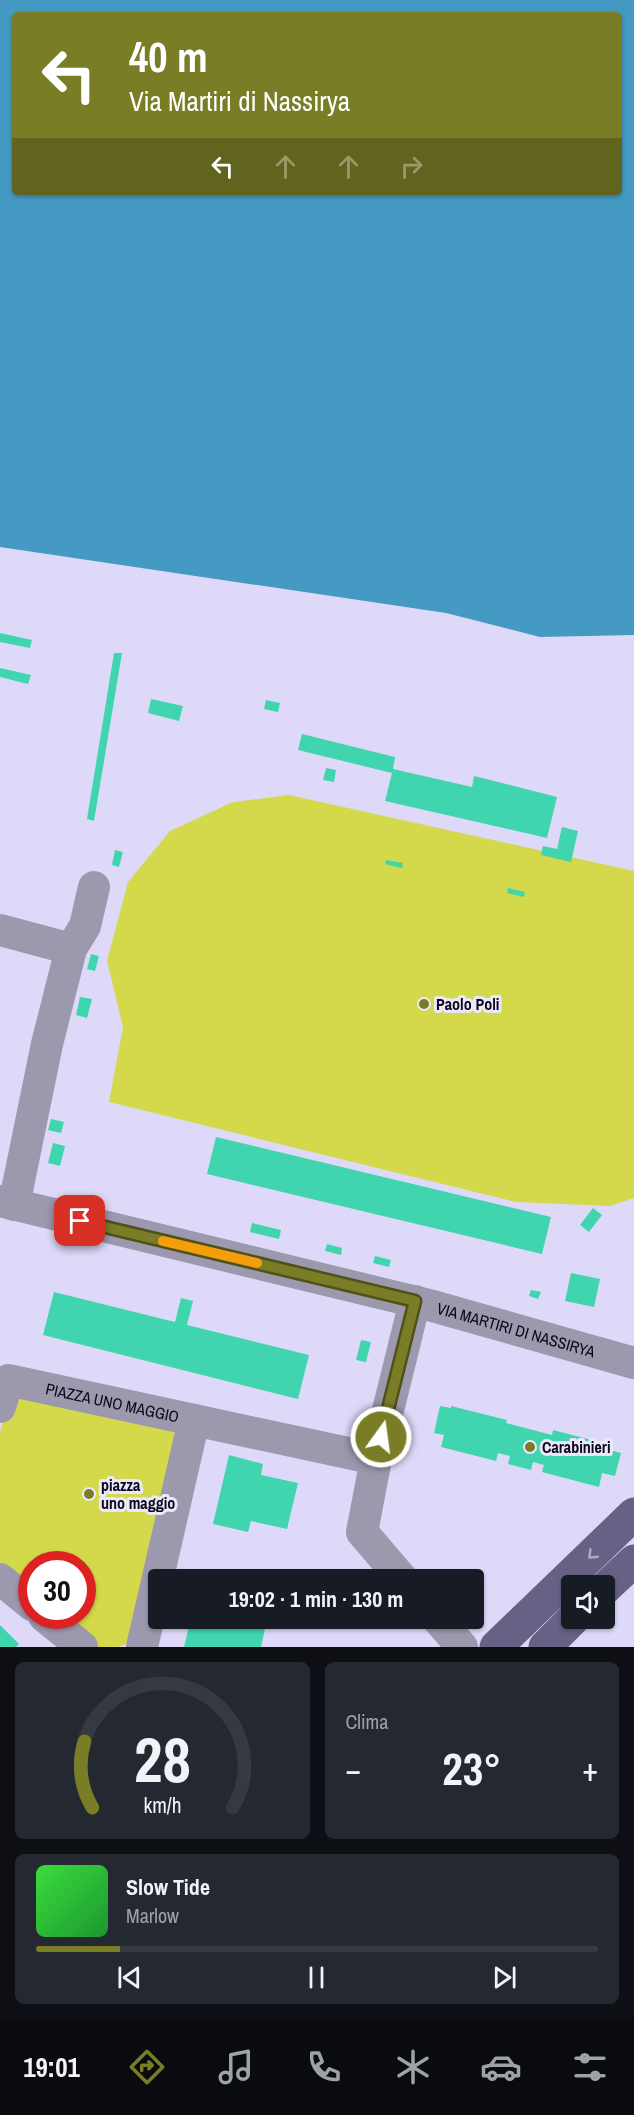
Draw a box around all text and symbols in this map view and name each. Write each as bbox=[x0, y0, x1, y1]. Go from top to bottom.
text: 40 m bbox=[129, 29, 208, 85]
icon: left bbox=[30, 36, 108, 114]
text: Via Martiri di Nassirya bbox=[129, 83, 350, 119]
icon: left bbox=[206, 150, 239, 183]
icon: ahead bbox=[269, 150, 302, 183]
icon: ahead bbox=[332, 150, 365, 183]
icon: right bbox=[395, 150, 428, 183]
place label: Paolo Poli bbox=[436, 993, 499, 1015]
marker: Paolo Poli bbox=[417, 997, 431, 1011]
pin bbox=[54, 1195, 105, 1246]
icon: arrive bbox=[63, 1204, 96, 1237]
street label: VIA MARTIRI DI NASSIRYA bbox=[434, 1297, 598, 1363]
street label: PIAZZA UNO MAGGIO bbox=[44, 1377, 181, 1427]
position arrow bbox=[349, 1405, 413, 1469]
place label: Carabinieri bbox=[542, 1436, 611, 1458]
marker: Carabinieri bbox=[523, 1440, 537, 1454]
place label: piazza uno maggio bbox=[101, 1474, 175, 1514]
marker: piazza uno maggio bbox=[82, 1487, 96, 1501]
one-way arrow bbox=[588, 1547, 599, 1558]
speed limit sign: 30 bbox=[18, 1551, 96, 1629]
map controls bbox=[561, 1575, 615, 1629]
button: sound bbox=[561, 1575, 615, 1629]
text: 19:02 · 1 min · 130 m bbox=[229, 1584, 403, 1614]
text: Clima bbox=[346, 1708, 388, 1735]
text: 28 bbox=[134, 1717, 191, 1801]
text: 23° bbox=[442, 1738, 501, 1799]
text: − bbox=[346, 1747, 361, 1791]
text: + bbox=[582, 1747, 598, 1791]
text: km/h bbox=[143, 1791, 181, 1820]
text: Slow Tide bbox=[126, 1872, 210, 1902]
text: Marlow bbox=[126, 1902, 179, 1929]
icon: previous bbox=[113, 1961, 146, 1994]
icon: pause bbox=[300, 1961, 333, 1994]
icon: next bbox=[488, 1961, 521, 1994]
icon: directions bbox=[126, 2046, 168, 2088]
icon: music bbox=[215, 2046, 257, 2088]
icon: phone bbox=[303, 2046, 345, 2088]
icon: climate bbox=[392, 2046, 434, 2088]
icon: car bbox=[480, 2046, 522, 2088]
icon: filters bbox=[569, 2046, 611, 2088]
text: 19:01 bbox=[23, 2049, 80, 2085]

